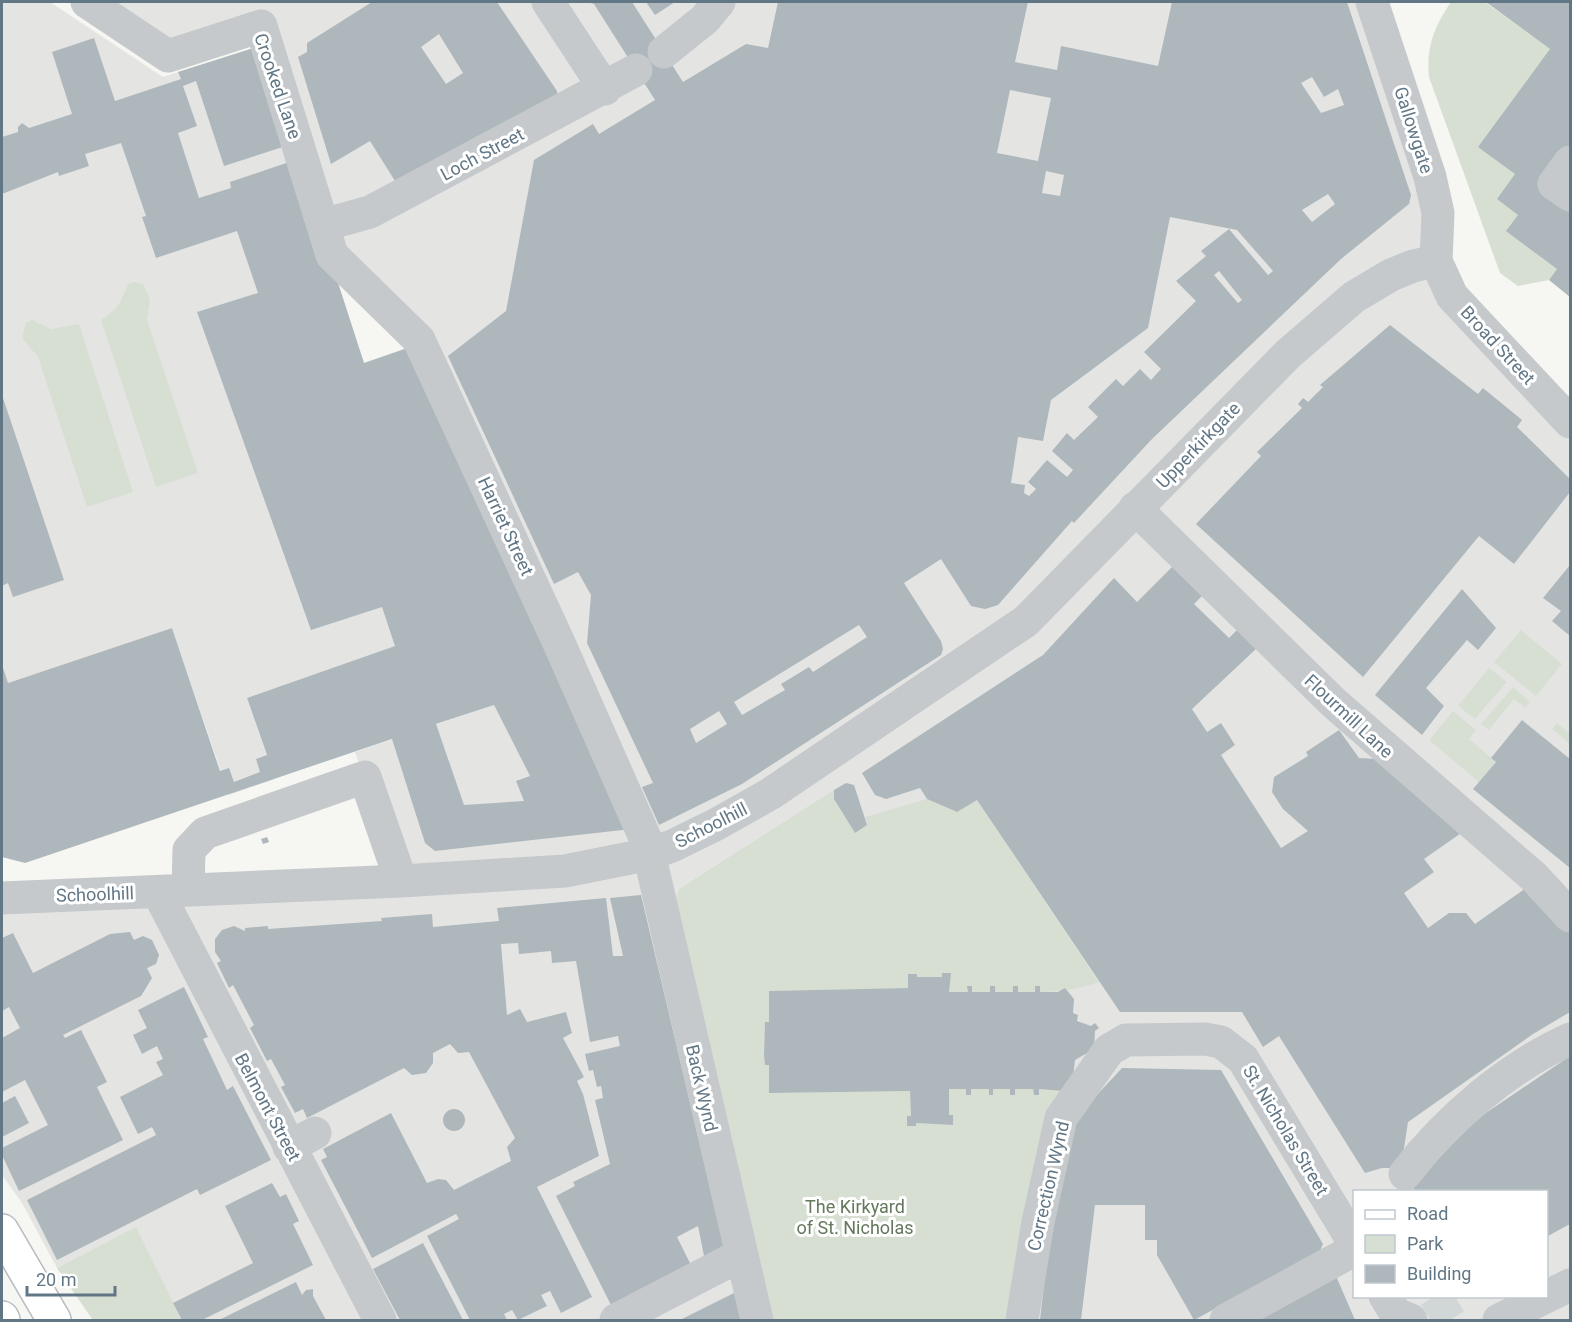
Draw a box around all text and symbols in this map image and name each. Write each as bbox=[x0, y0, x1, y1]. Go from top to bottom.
street label: Crooked Lane bbox=[250, 30, 306, 142]
street label: Gallowgate bbox=[1390, 84, 1438, 176]
street label: Loch Street bbox=[437, 123, 527, 185]
street label: Broad Street bbox=[1456, 302, 1540, 389]
street label: Upperkirkgate bbox=[1152, 398, 1244, 492]
street label: Harriet Street bbox=[474, 473, 538, 579]
street label: Flourmill Lane bbox=[1301, 670, 1397, 762]
street label: Schoolhill bbox=[671, 798, 751, 852]
street label: Schoolhill bbox=[56, 882, 134, 906]
street label: Back Wynd bbox=[682, 1042, 722, 1134]
street label: Belmont Street bbox=[231, 1050, 305, 1165]
street label: St. Nicholas Street bbox=[1239, 1061, 1333, 1199]
street label: Correction Wynd bbox=[1023, 1119, 1073, 1253]
legend bbox=[1353, 1190, 1548, 1298]
park label: The Kirkyard of St. Nicholas bbox=[796, 1196, 914, 1238]
text: Road bbox=[1407, 1203, 1448, 1224]
text: Park bbox=[1407, 1233, 1444, 1254]
scale bar bbox=[27, 1259, 116, 1297]
text: Building bbox=[1407, 1263, 1471, 1284]
text: 20 m bbox=[36, 1269, 76, 1290]

